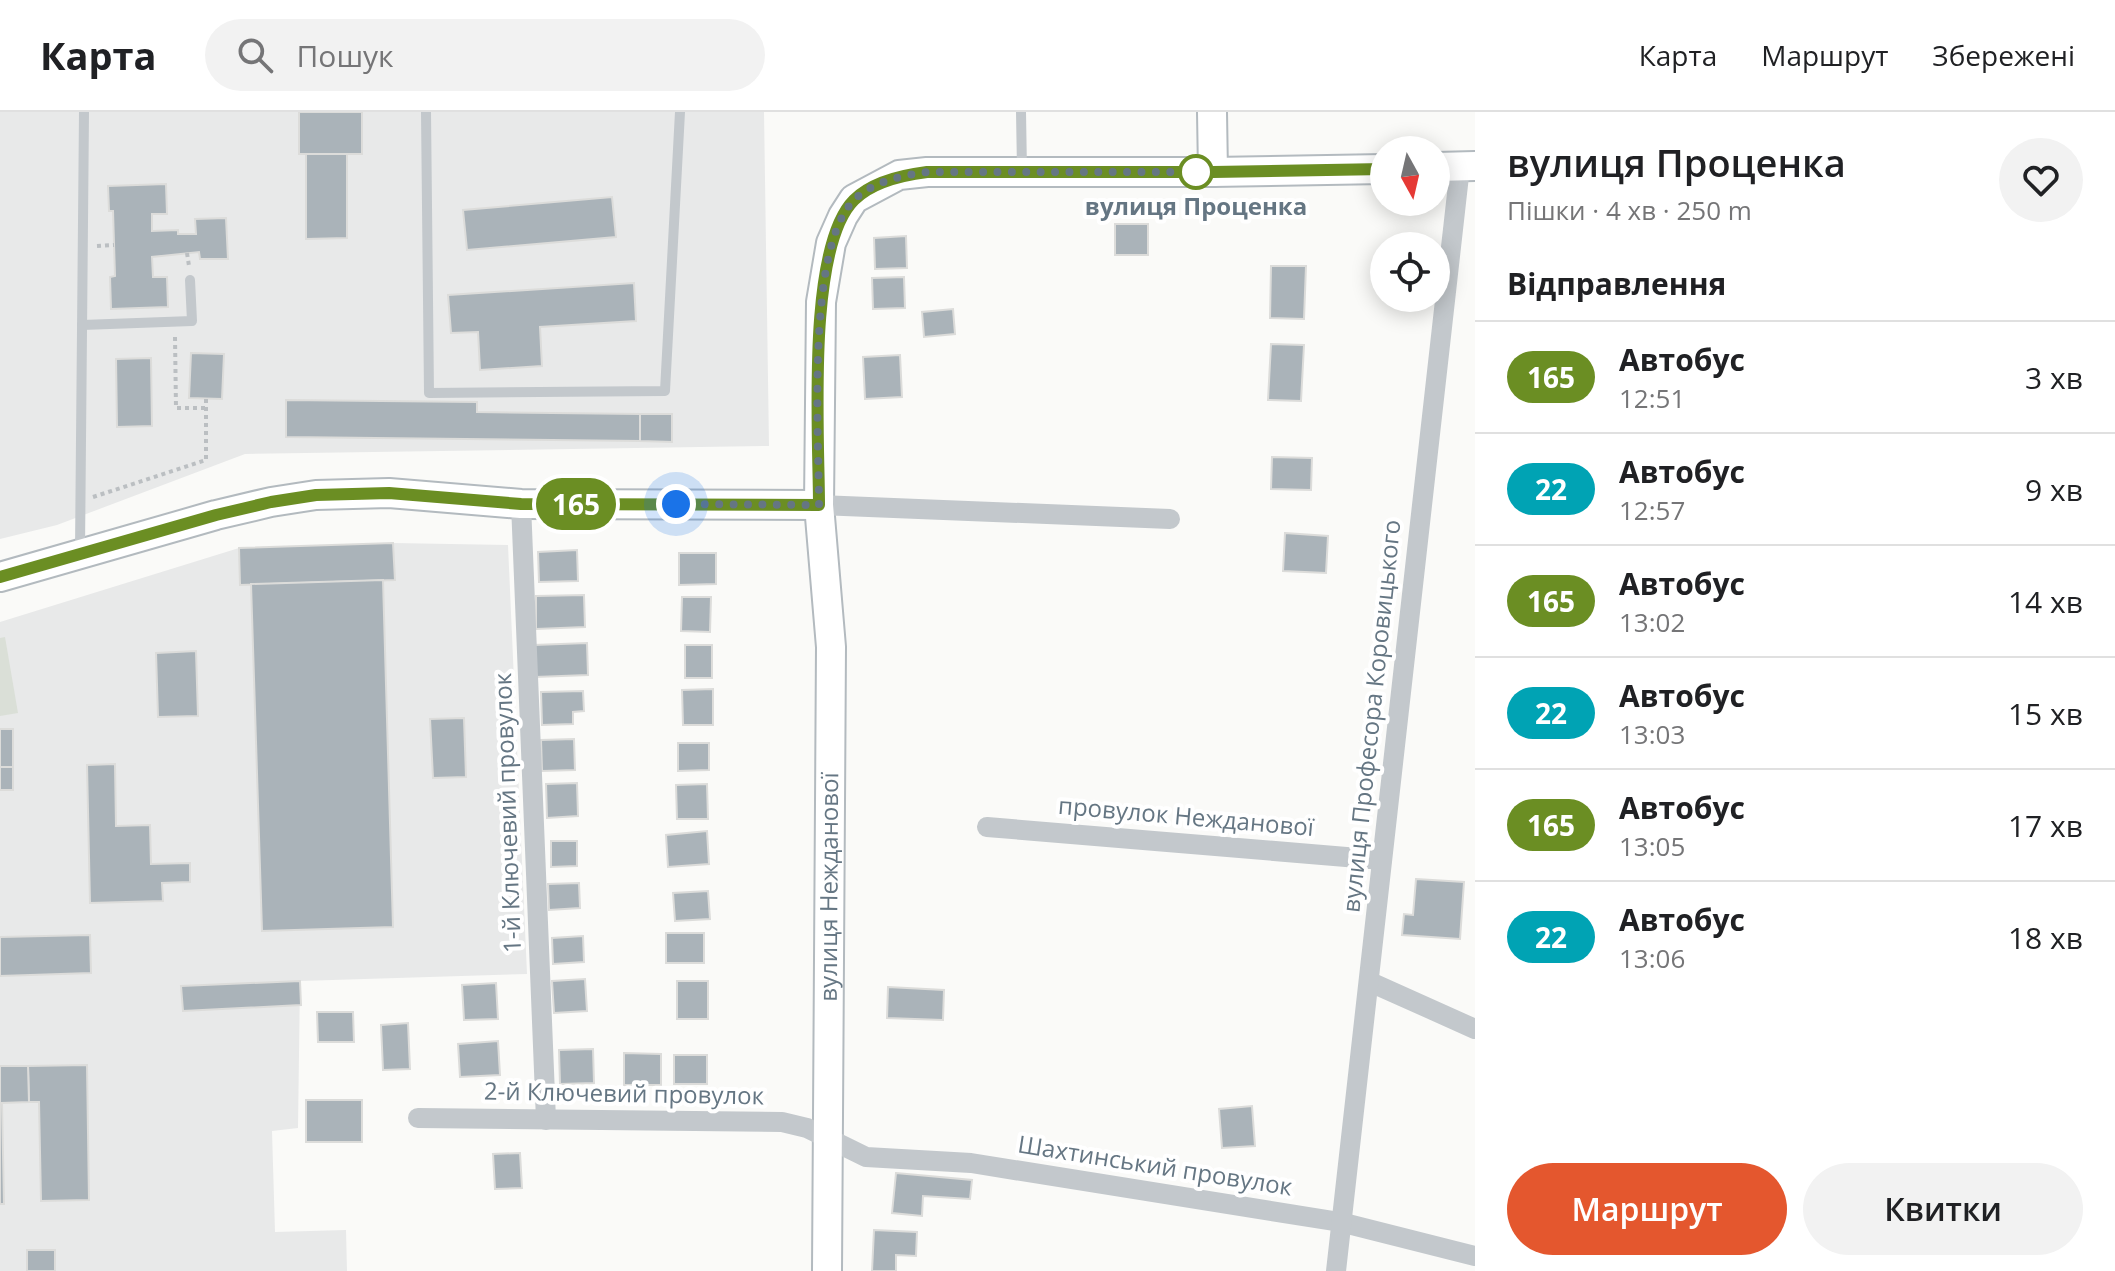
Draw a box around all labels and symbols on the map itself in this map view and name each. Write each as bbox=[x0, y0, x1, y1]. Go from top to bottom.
north arrow bbox=[1370, 136, 1450, 216]
marker: вулиця Проценка bbox=[1179, 155, 1213, 189]
place label: вулиця Проценка bbox=[1085, 189, 1307, 222]
line badge: 165 bbox=[530, 478, 622, 530]
your location bbox=[656, 484, 696, 524]
street label: вулиця Професора Коровицького bbox=[1333, 518, 1408, 914]
street label: 1-й Ключевий провулок bbox=[485, 672, 528, 954]
street label: вулиця Нежданової bbox=[811, 771, 845, 1002]
street label: провулок Нежданової bbox=[1057, 788, 1316, 843]
street label: 2-й Ключевий провулок bbox=[484, 1074, 765, 1111]
street label: Шахтинський провулок bbox=[1016, 1127, 1295, 1203]

